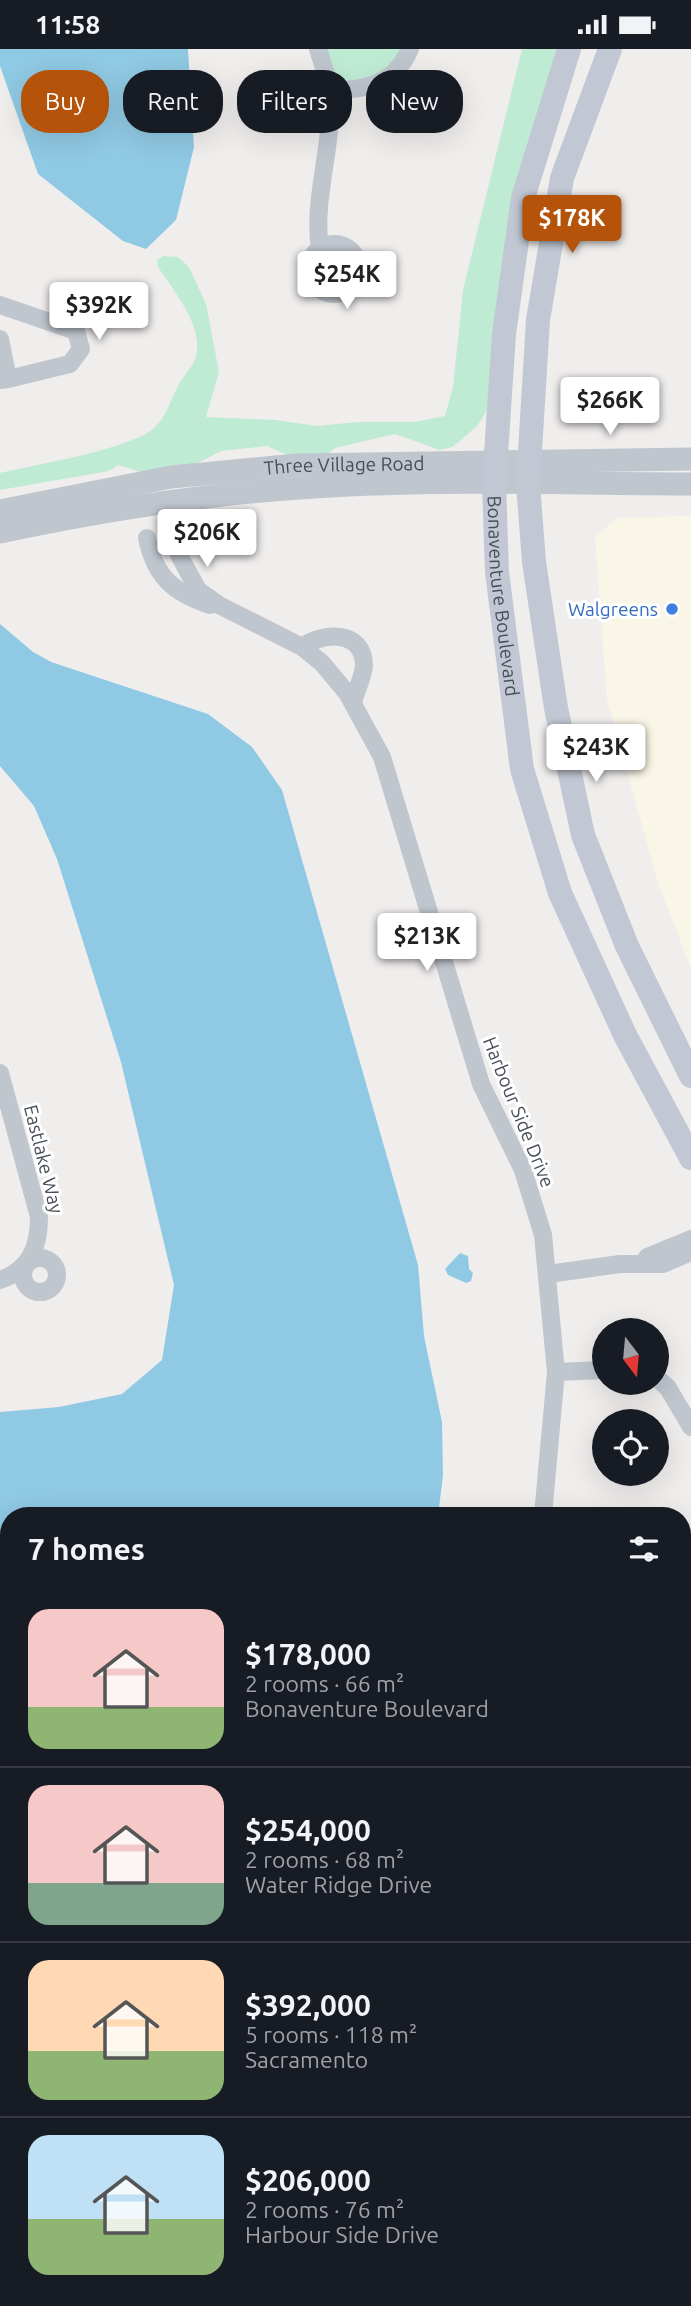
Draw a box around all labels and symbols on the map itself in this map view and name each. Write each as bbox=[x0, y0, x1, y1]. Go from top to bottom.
pin: $178K bbox=[523, 195, 621, 255]
pin: $254K bbox=[298, 251, 396, 311]
pin: $392K bbox=[50, 282, 148, 342]
pin: $266K bbox=[561, 377, 659, 437]
street label: Three Village Road bbox=[263, 452, 425, 479]
street label: Bonaventure Boulevard bbox=[483, 495, 524, 698]
pin: $206K bbox=[158, 510, 256, 569]
place label: Walgreens bbox=[568, 598, 658, 620]
marker: Walgreens bbox=[664, 601, 680, 617]
pin: $243K bbox=[547, 725, 645, 784]
pin: $213K bbox=[378, 913, 476, 973]
street label: Harbour Side Drive bbox=[479, 1034, 559, 1190]
street label: Eastlake Way bbox=[20, 1102, 68, 1216]
north arrow bbox=[592, 1318, 668, 1395]

